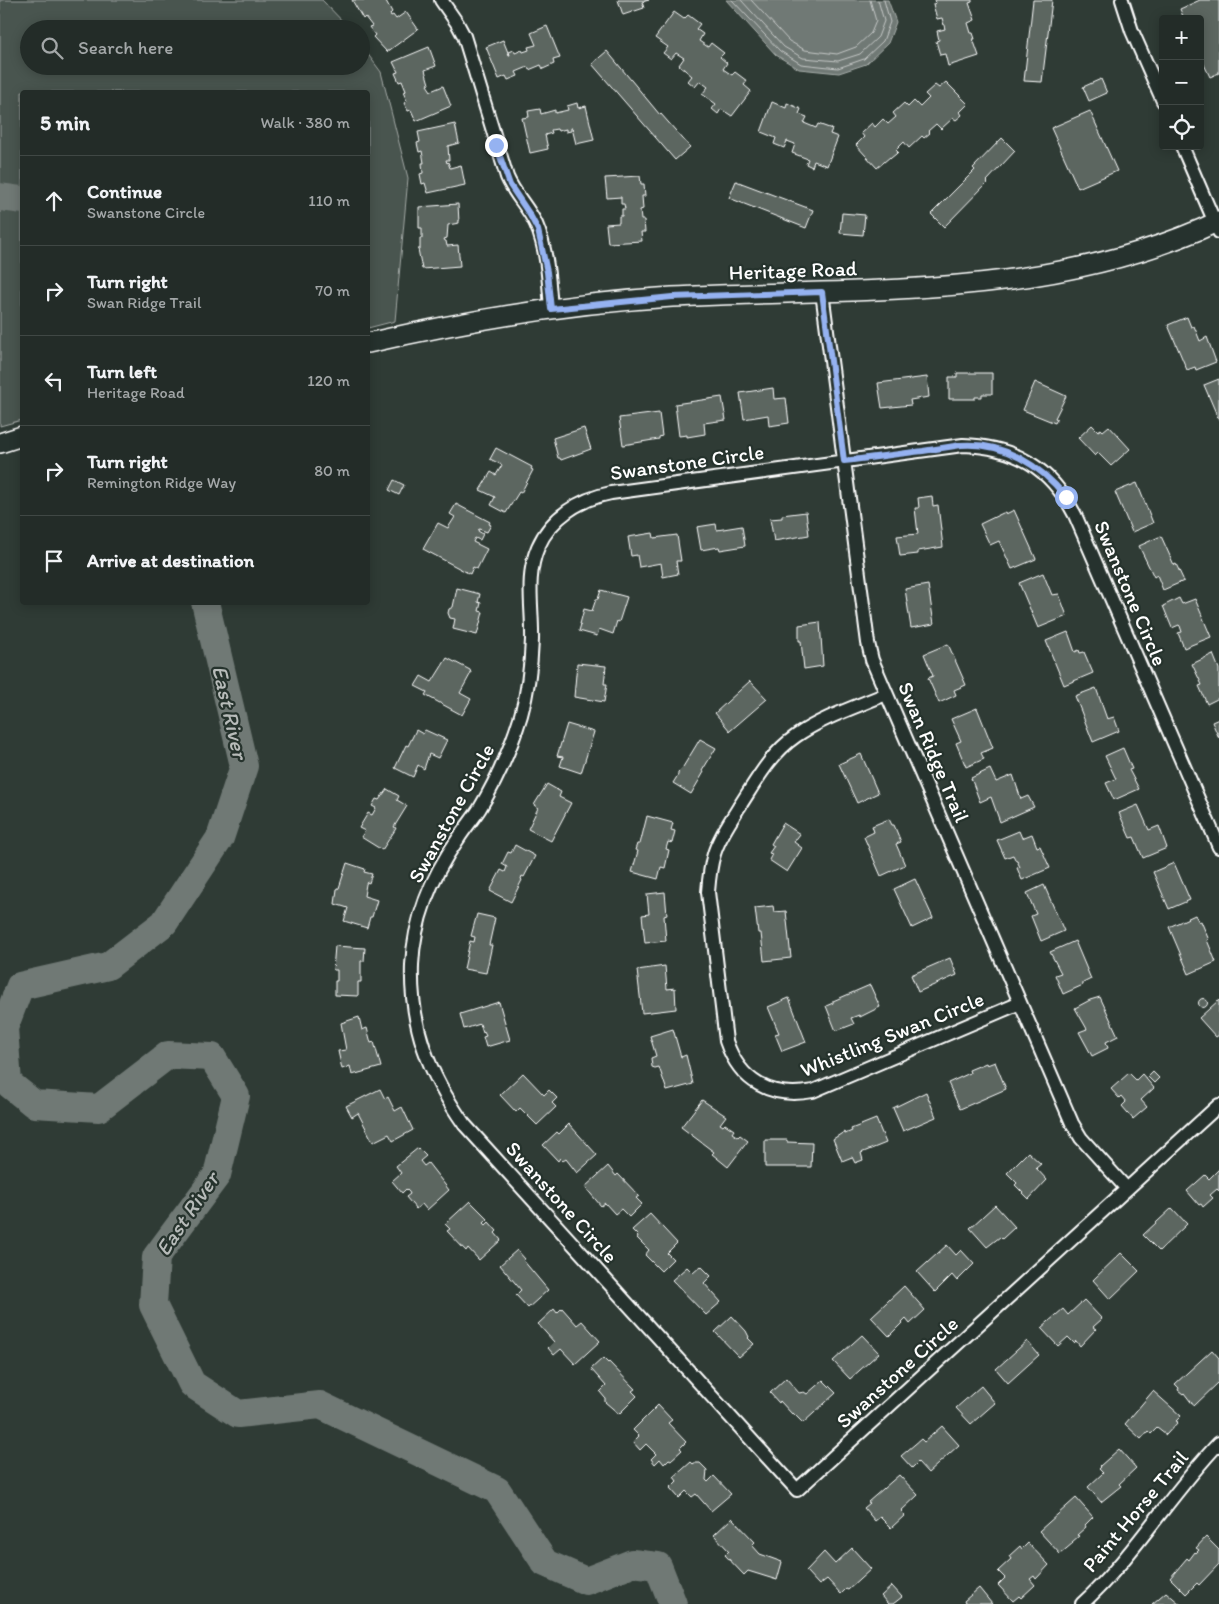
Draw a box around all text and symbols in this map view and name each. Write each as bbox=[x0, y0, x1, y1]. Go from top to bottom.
map controls bbox=[1159, 15, 1204, 150]
button: + bbox=[1159, 15, 1204, 60]
search box bbox=[20, 20, 370, 75]
icon: search bbox=[38, 34, 66, 62]
text: Search here bbox=[78, 36, 173, 59]
button: − bbox=[1159, 60, 1204, 105]
button: locate bbox=[1159, 105, 1204, 150]
text: 5 min bbox=[40, 110, 90, 135]
text: Walk · 380 m bbox=[260, 113, 350, 132]
route end bbox=[485, 134, 508, 157]
text: Continue bbox=[87, 180, 162, 203]
icon: ahead bbox=[40, 187, 68, 215]
text: 110 m bbox=[308, 191, 350, 210]
text: Swanstone Circle bbox=[87, 203, 205, 222]
street label: Heritage Road bbox=[728, 255, 858, 285]
text: Turn right bbox=[87, 270, 168, 293]
icon: right bbox=[40, 277, 68, 305]
text: 70 m bbox=[315, 281, 350, 300]
text: Swan Ridge Trail bbox=[87, 293, 201, 312]
text: Turn left bbox=[87, 360, 157, 383]
icon: left bbox=[40, 367, 68, 395]
text: 120 m bbox=[307, 371, 350, 390]
text: Heritage Road bbox=[87, 383, 185, 402]
street label: Swanstone Circle bbox=[608, 439, 766, 485]
text: Turn right bbox=[87, 450, 168, 473]
icon: right bbox=[40, 457, 68, 485]
text: 80 m bbox=[314, 461, 350, 480]
text: Remington Ridge Way bbox=[87, 473, 236, 492]
route start bbox=[1055, 486, 1078, 509]
street label: Swanstone Circle bbox=[1089, 517, 1173, 669]
icon: arrive bbox=[40, 547, 68, 575]
text: Arrive at destination bbox=[87, 549, 254, 572]
water label: East River bbox=[206, 663, 254, 764]
street label: Swan Ridge Trail bbox=[893, 678, 975, 826]
street label: Swanstone Circle bbox=[402, 739, 500, 887]
street label: Whistling Swan Circle bbox=[797, 986, 987, 1082]
street label: Swanstone Circle bbox=[501, 1136, 623, 1268]
water label: East River bbox=[149, 1165, 226, 1261]
street label: Swanstone Circle bbox=[831, 1311, 963, 1433]
street label: Paint Horse Trail bbox=[1077, 1445, 1193, 1577]

